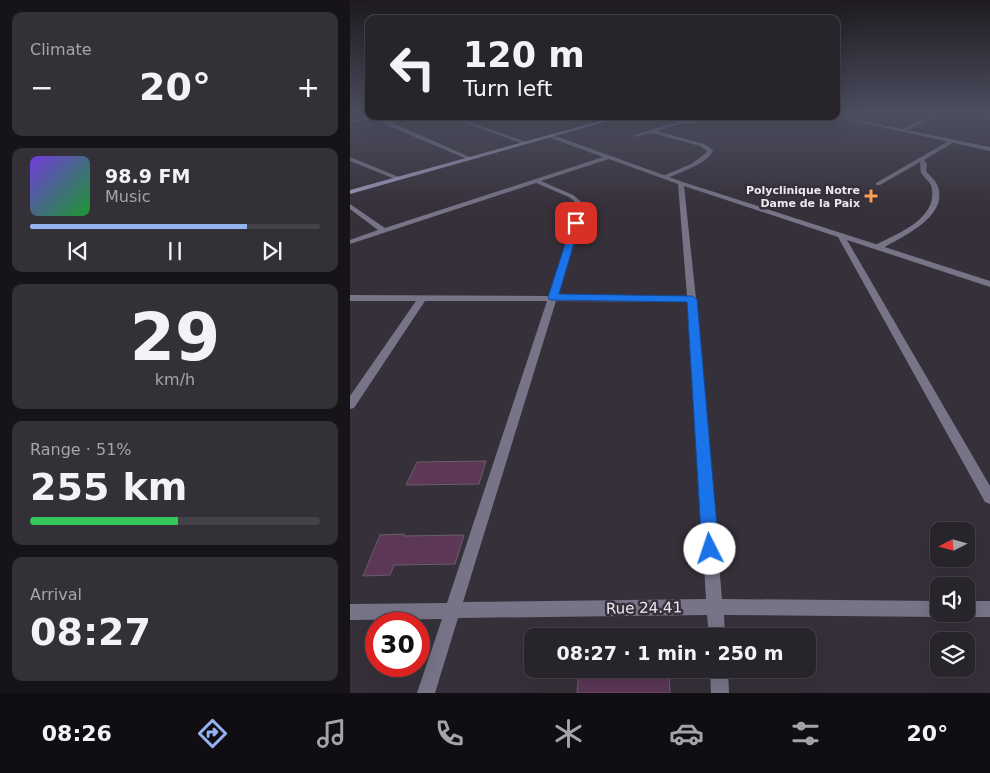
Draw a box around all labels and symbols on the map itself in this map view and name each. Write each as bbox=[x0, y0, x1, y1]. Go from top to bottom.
place label: Polyclinique Notre Dame de la Paix bbox=[746, 184, 860, 210]
marker: Polyclinique Notre Dame de la Paix bbox=[864, 189, 878, 203]
pin bbox=[555, 202, 597, 244]
position arrow bbox=[683, 522, 735, 574]
north arrow bbox=[930, 522, 975, 568]
street label: Rue 24.41 bbox=[606, 598, 682, 618]
speed limit sign: 30 bbox=[365, 612, 430, 677]

